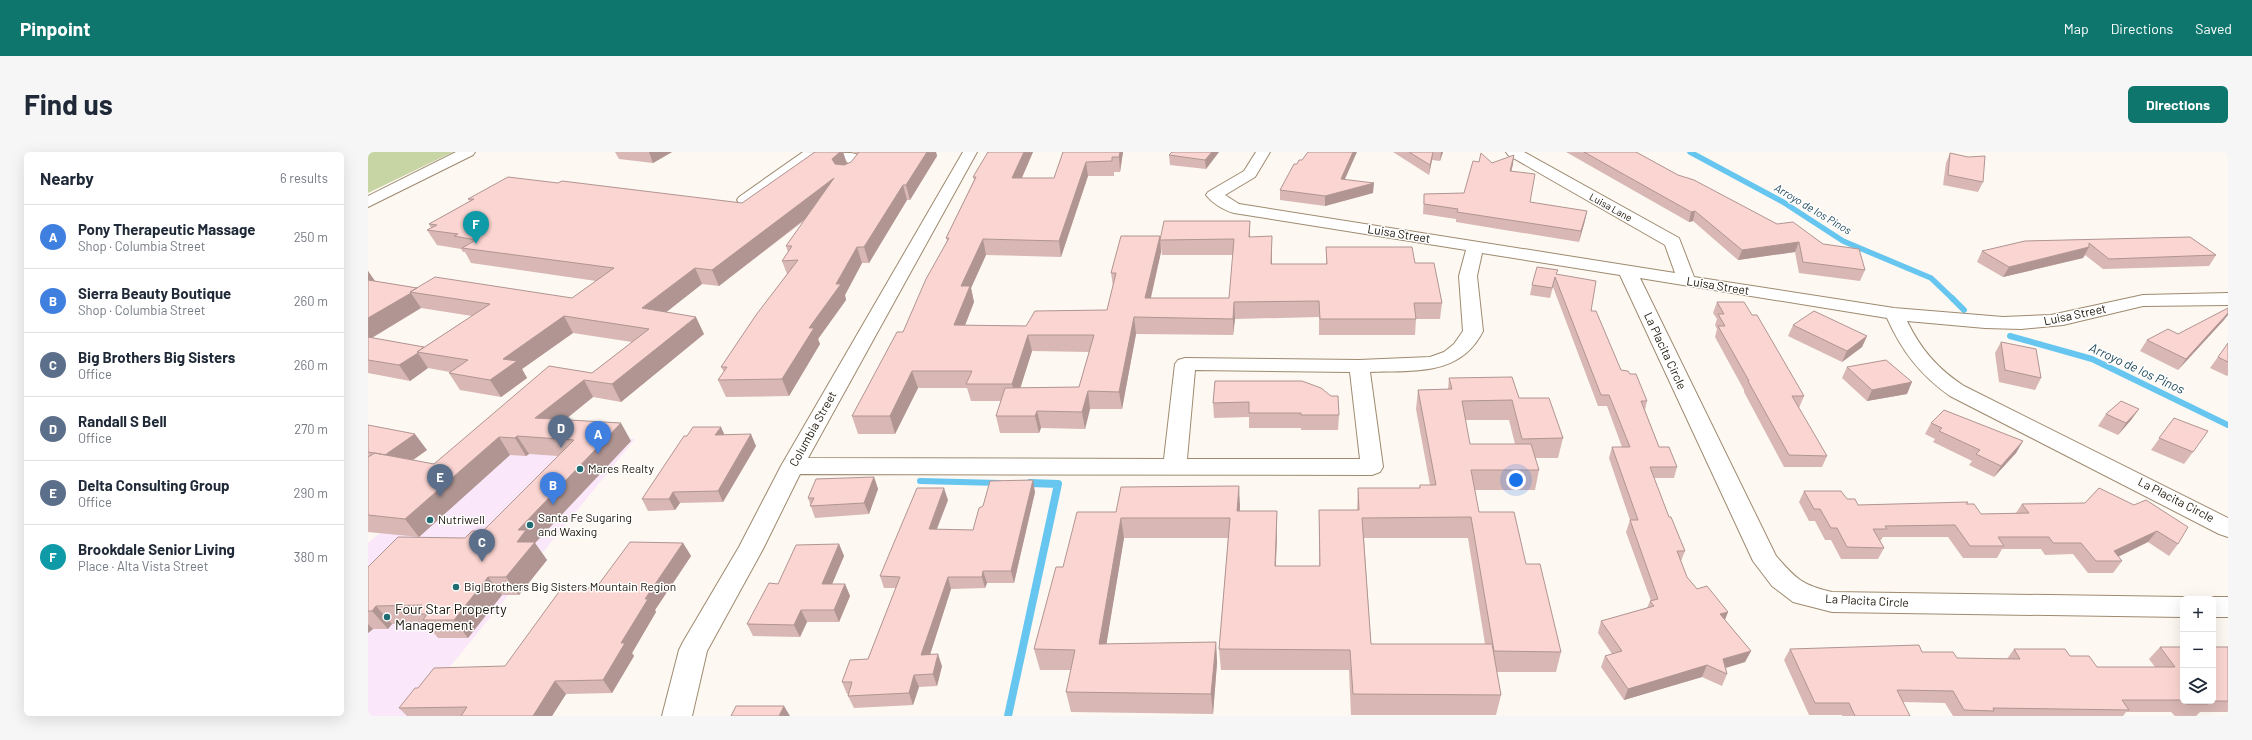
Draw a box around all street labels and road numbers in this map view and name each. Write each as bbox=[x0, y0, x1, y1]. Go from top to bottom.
street label: Luisa Lane bbox=[1588, 190, 1634, 224]
street label: Luisa Street bbox=[1367, 221, 1432, 245]
street label: Luisa Street bbox=[1686, 273, 1751, 297]
street label: Luisa Street bbox=[2042, 301, 2107, 327]
street label: La Placita Circle bbox=[1642, 310, 1690, 391]
street label: Columbia Street bbox=[786, 388, 839, 469]
street label: La Placita Circle bbox=[2136, 474, 2217, 524]
street label: La Placita Circle bbox=[1825, 591, 1909, 609]

